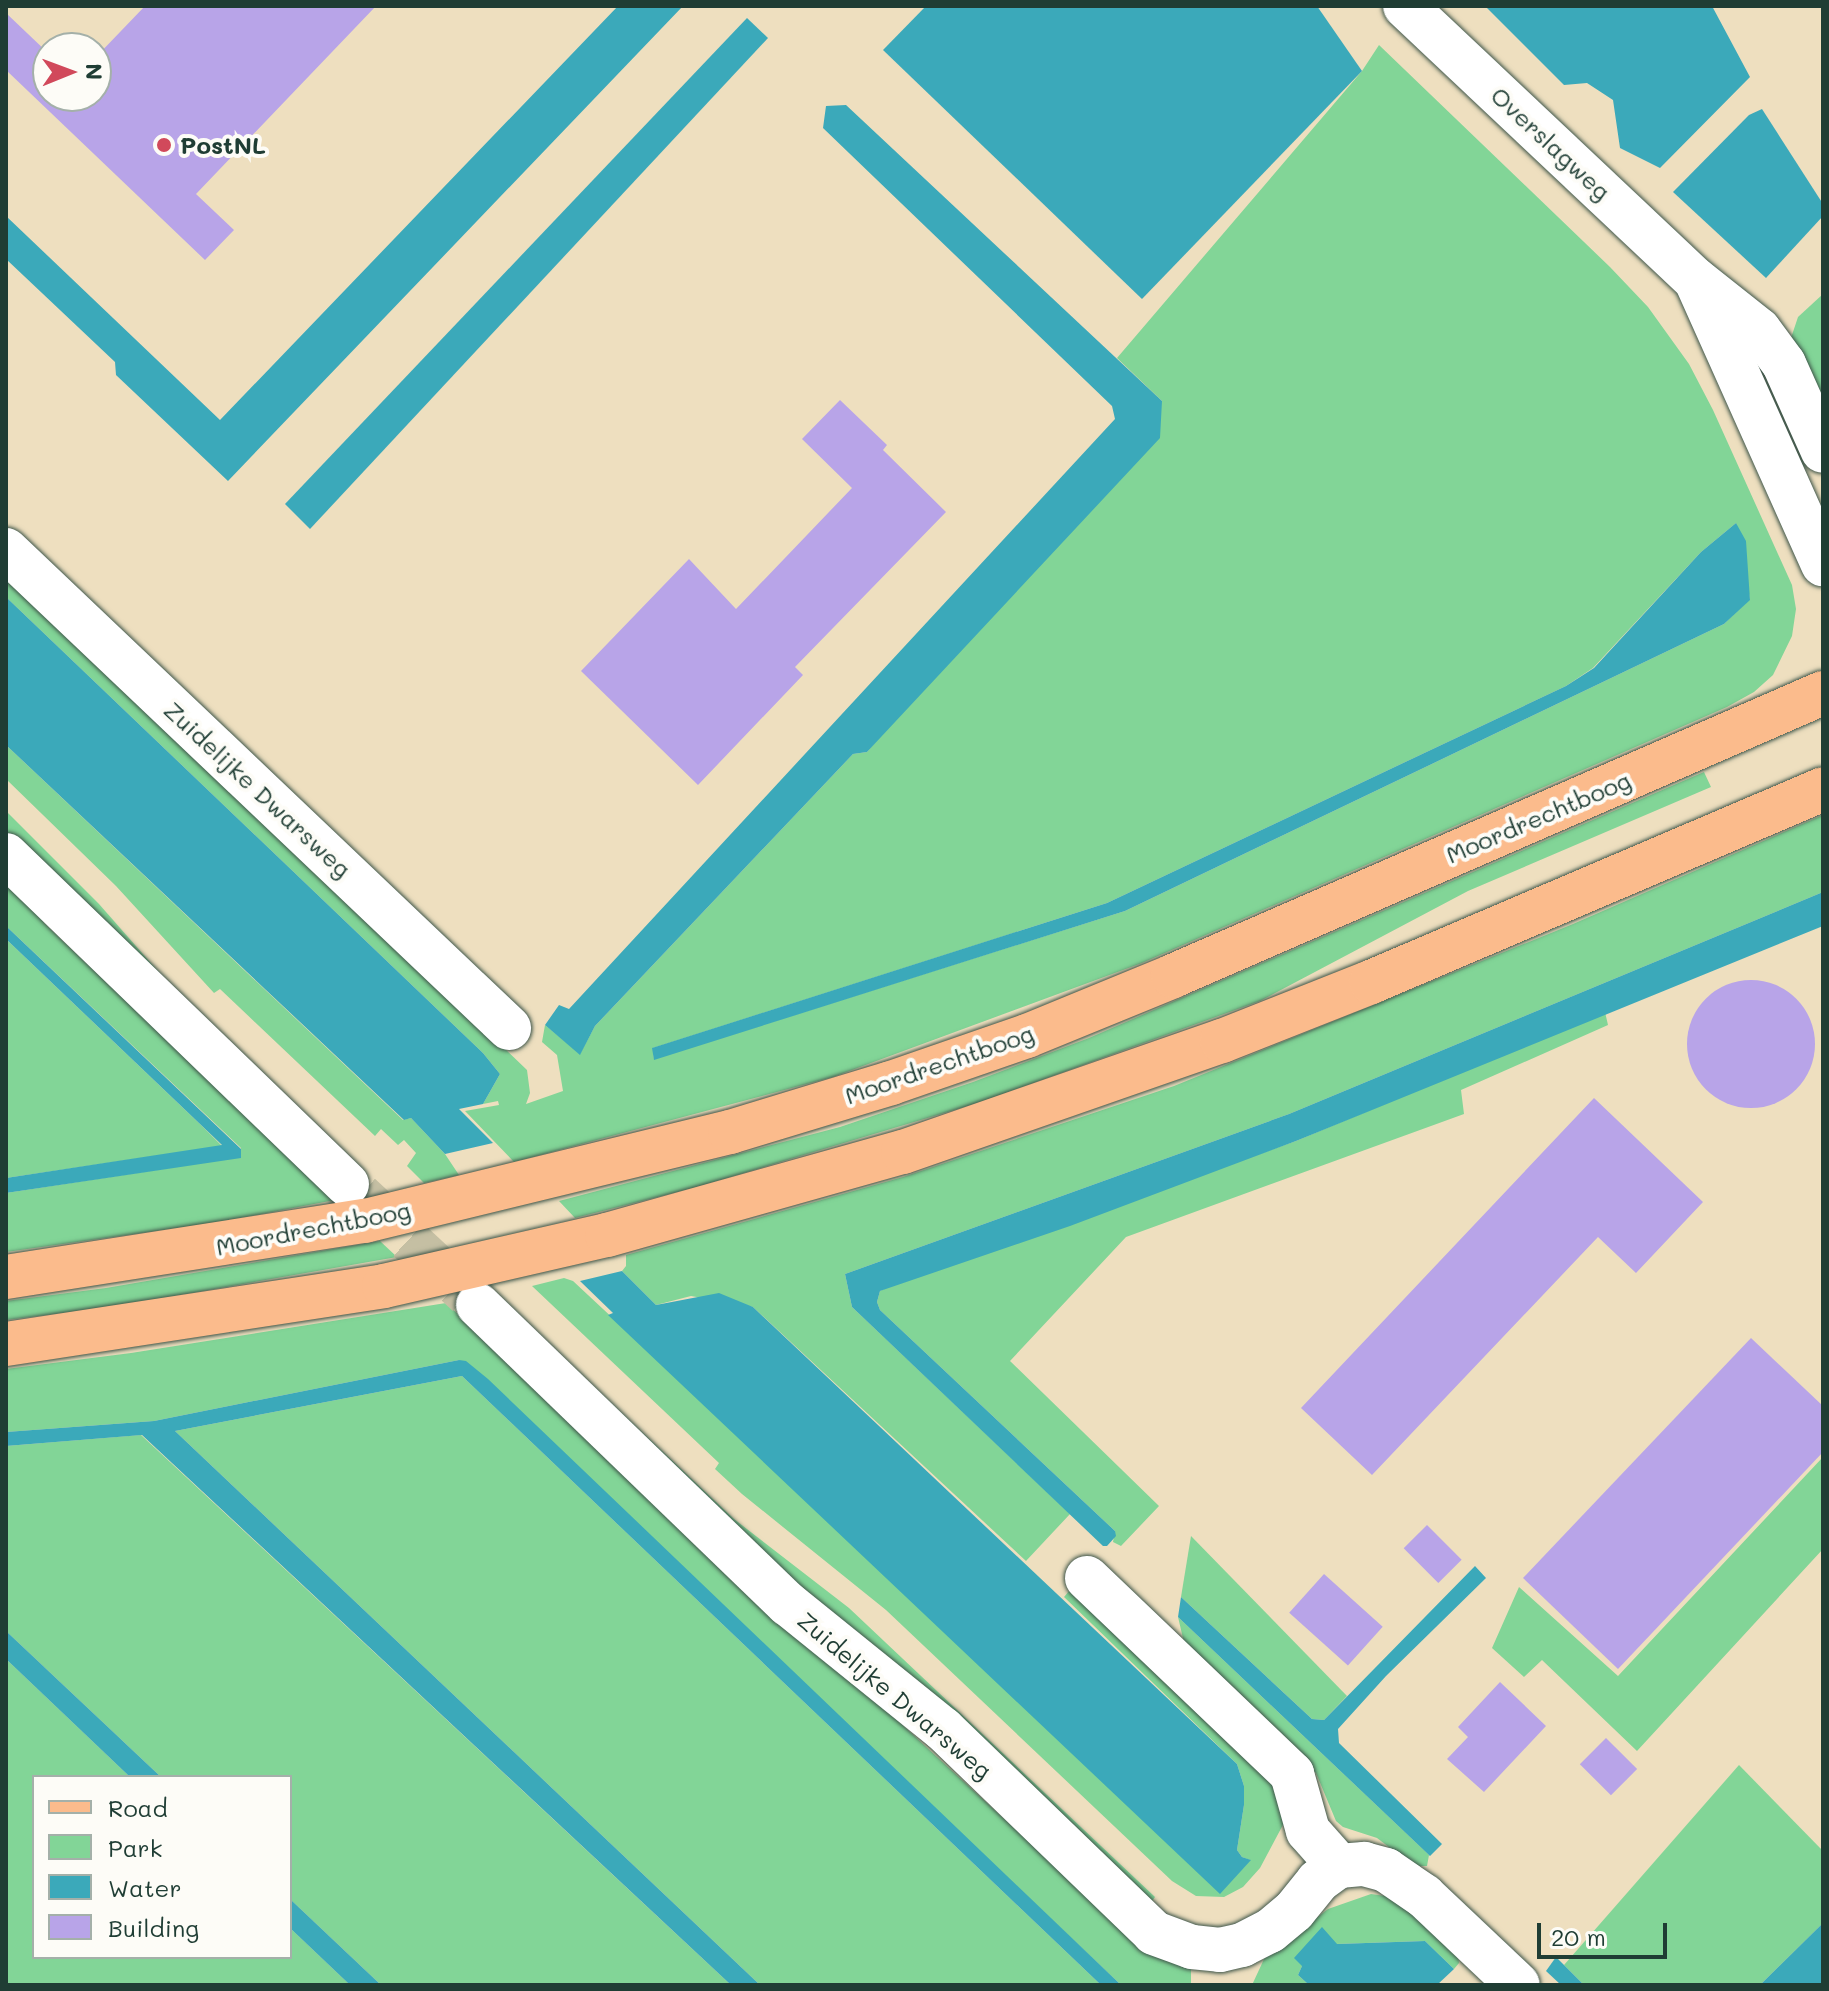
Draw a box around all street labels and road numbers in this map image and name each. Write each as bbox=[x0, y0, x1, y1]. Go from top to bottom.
street label: Overslagweg bbox=[1485, 80, 1617, 206]
street label: Zuidelijke Dwarsweg bbox=[159, 695, 357, 883]
street label: Moordrechtboog bbox=[1441, 765, 1635, 869]
street label: Moordrechtboog bbox=[841, 1018, 1037, 1110]
street label: Moordrechtboog bbox=[213, 1195, 413, 1261]
street label: Zuidelijke Dwarsweg bbox=[792, 1605, 998, 1785]

